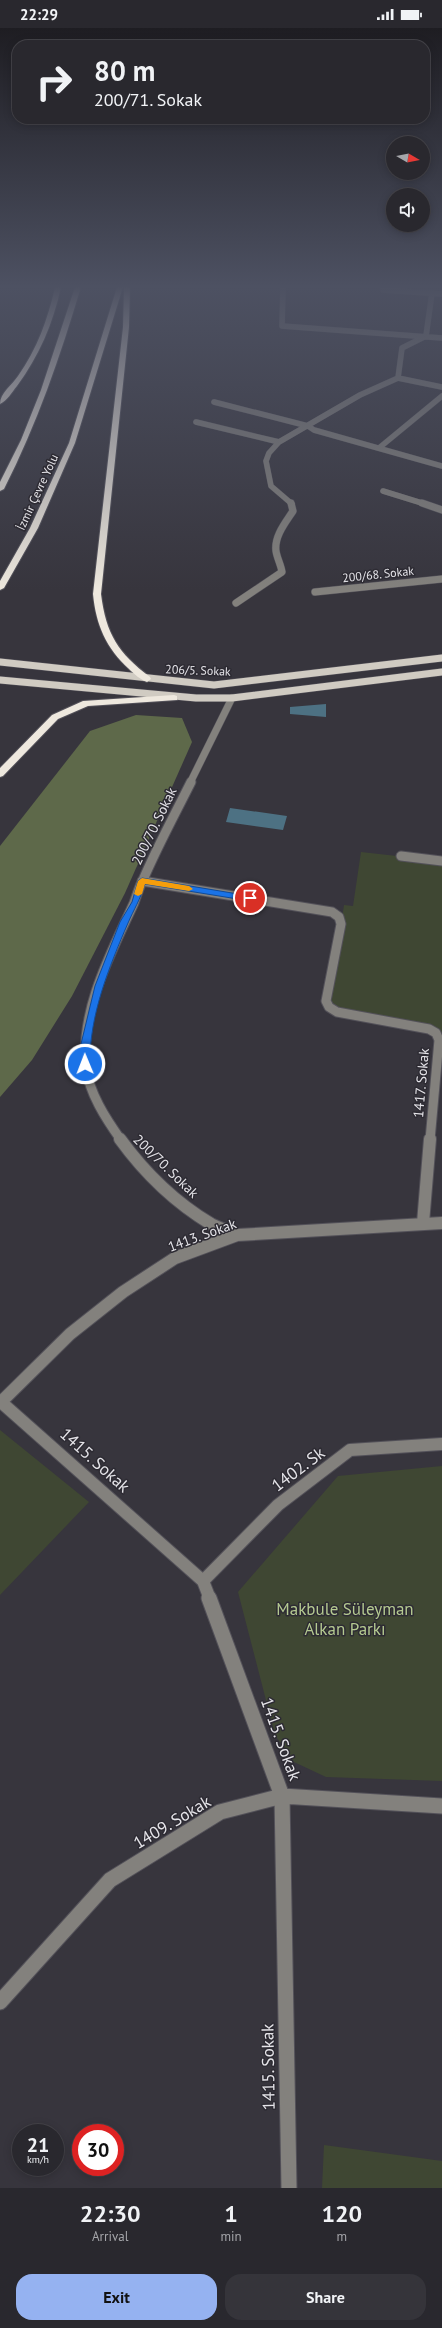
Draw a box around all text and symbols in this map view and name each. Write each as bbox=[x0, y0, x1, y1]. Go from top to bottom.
text: 22:29 bbox=[20, 5, 58, 24]
text: 80 m bbox=[94, 52, 155, 89]
icon: right bbox=[28, 56, 80, 108]
text: 200/71. Sokak bbox=[94, 88, 202, 111]
north arrow bbox=[386, 136, 430, 180]
map controls bbox=[386, 136, 430, 232]
button: sound bbox=[386, 188, 430, 232]
street label: İzmir Çevre Yolu bbox=[13, 452, 61, 532]
street label: 200/68. Sokak bbox=[341, 563, 415, 585]
street label: 206/5. Sokak bbox=[165, 661, 231, 679]
street label: 200/70. Sokak bbox=[127, 784, 181, 868]
pin bbox=[233, 881, 267, 915]
icon: arrive bbox=[239, 887, 261, 909]
position arrow bbox=[64, 1043, 106, 1085]
street label: 1417. Sokak bbox=[409, 1047, 433, 1119]
street label: 200/70. Sokak bbox=[130, 1130, 203, 1202]
street label: 1413. Sokak bbox=[165, 1214, 239, 1256]
street label: 1415. Sokak bbox=[55, 1423, 135, 1497]
street label: 1402. Sk bbox=[267, 1442, 329, 1496]
park label: Makbule Süleyman Alkan Parkı bbox=[276, 1598, 414, 1640]
street label: 1415. Sokak bbox=[256, 1694, 306, 1784]
street label: 1409. Sokak bbox=[129, 1790, 215, 1854]
street label: 1415. Sokak bbox=[256, 2023, 280, 2111]
speed limit sign: 30 bbox=[72, 2124, 124, 2176]
text: 21 bbox=[27, 2132, 49, 2158]
text: km/h bbox=[27, 2153, 49, 2166]
text: 22:30 bbox=[80, 2198, 141, 2229]
text: 1 bbox=[224, 2198, 238, 2229]
text: 120 bbox=[321, 2198, 362, 2229]
text: Arrival bbox=[92, 2228, 128, 2245]
text: min bbox=[220, 2228, 242, 2245]
text: m bbox=[337, 2228, 347, 2245]
button: Exit bbox=[16, 2274, 217, 2320]
button: Share bbox=[225, 2274, 426, 2320]

